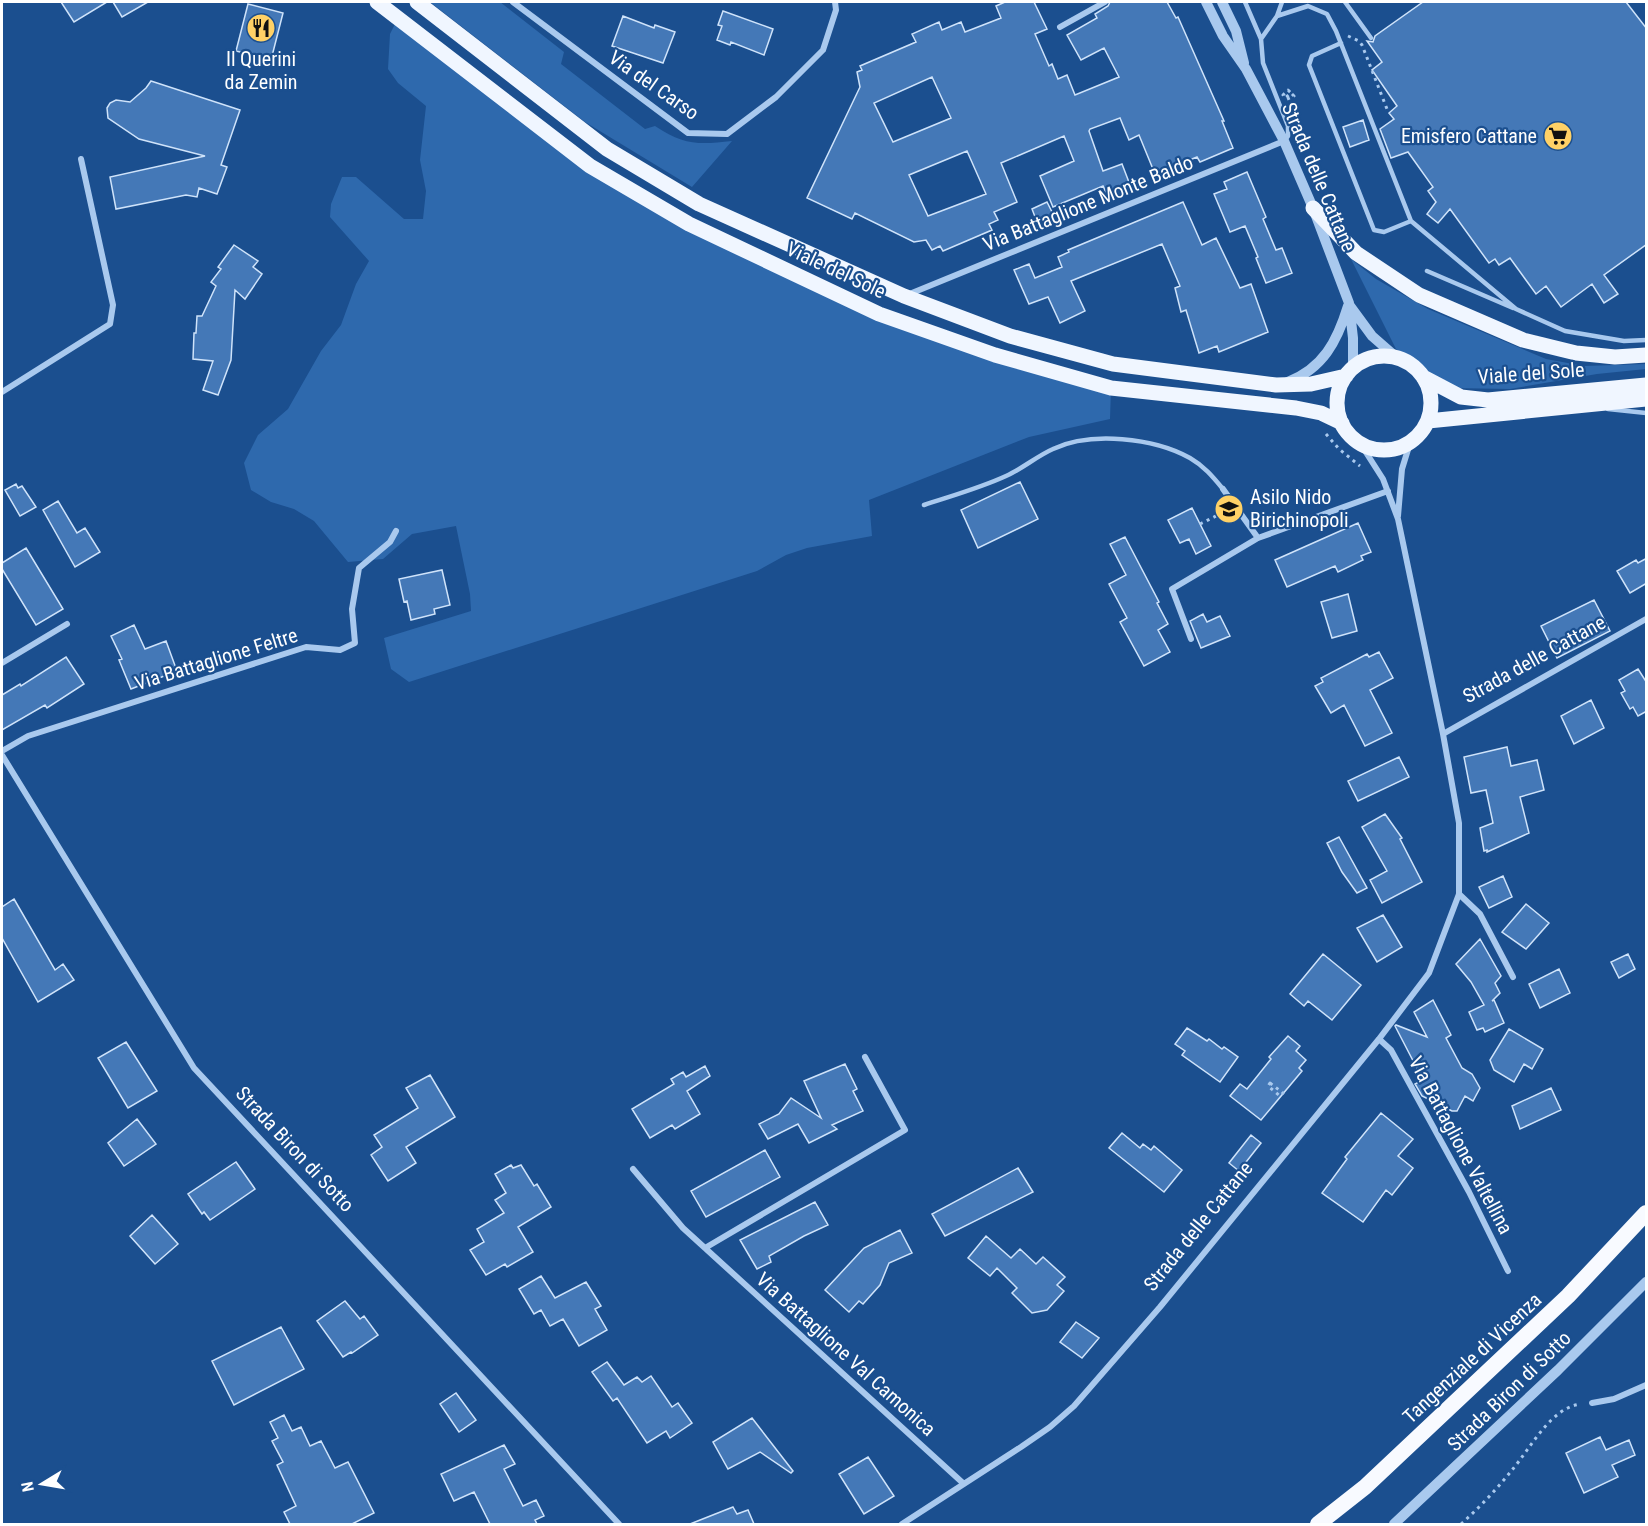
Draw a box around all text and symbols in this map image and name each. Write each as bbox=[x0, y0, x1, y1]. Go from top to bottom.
restaurant icon: Il Querini da Zemin bbox=[245, 12, 277, 44]
street label: Via del Carso bbox=[604, 45, 704, 125]
place label: Il Querini da Zemin bbox=[224, 47, 298, 94]
street label: Strada delle Cattane bbox=[1277, 99, 1361, 255]
supermarket icon: Emisfero Cattane bbox=[1542, 120, 1574, 152]
place label: Emisfero Cattane bbox=[1401, 124, 1537, 148]
street label: Via Battaglione Monte Baldo bbox=[979, 150, 1197, 256]
street label: Viale del Sole bbox=[783, 237, 889, 303]
street label: Viale del Sole bbox=[1477, 357, 1585, 389]
place label: Asilo Nido Birichinopoli bbox=[1250, 485, 1349, 532]
school or university icon: Asilo Nido Birichinopoli bbox=[1213, 493, 1245, 525]
street label: Strada delle Cattane bbox=[1458, 610, 1610, 708]
street label: Via Battaglione Feltre bbox=[132, 623, 300, 695]
street label: Via Battaglione Valtellina bbox=[1404, 1052, 1518, 1238]
street label: Strada Biron di Sotto bbox=[231, 1081, 359, 1217]
street label: Strada delle Cattane bbox=[1138, 1156, 1258, 1296]
street label: Via Battaglione Val Camonica bbox=[751, 1267, 941, 1441]
street label: Tangenziale di Vicenza bbox=[1398, 1288, 1546, 1428]
street label: Strada Biron di Sotto bbox=[1442, 1326, 1576, 1456]
north arrow bbox=[12, 1454, 72, 1514]
text: N bbox=[18, 1480, 38, 1493]

